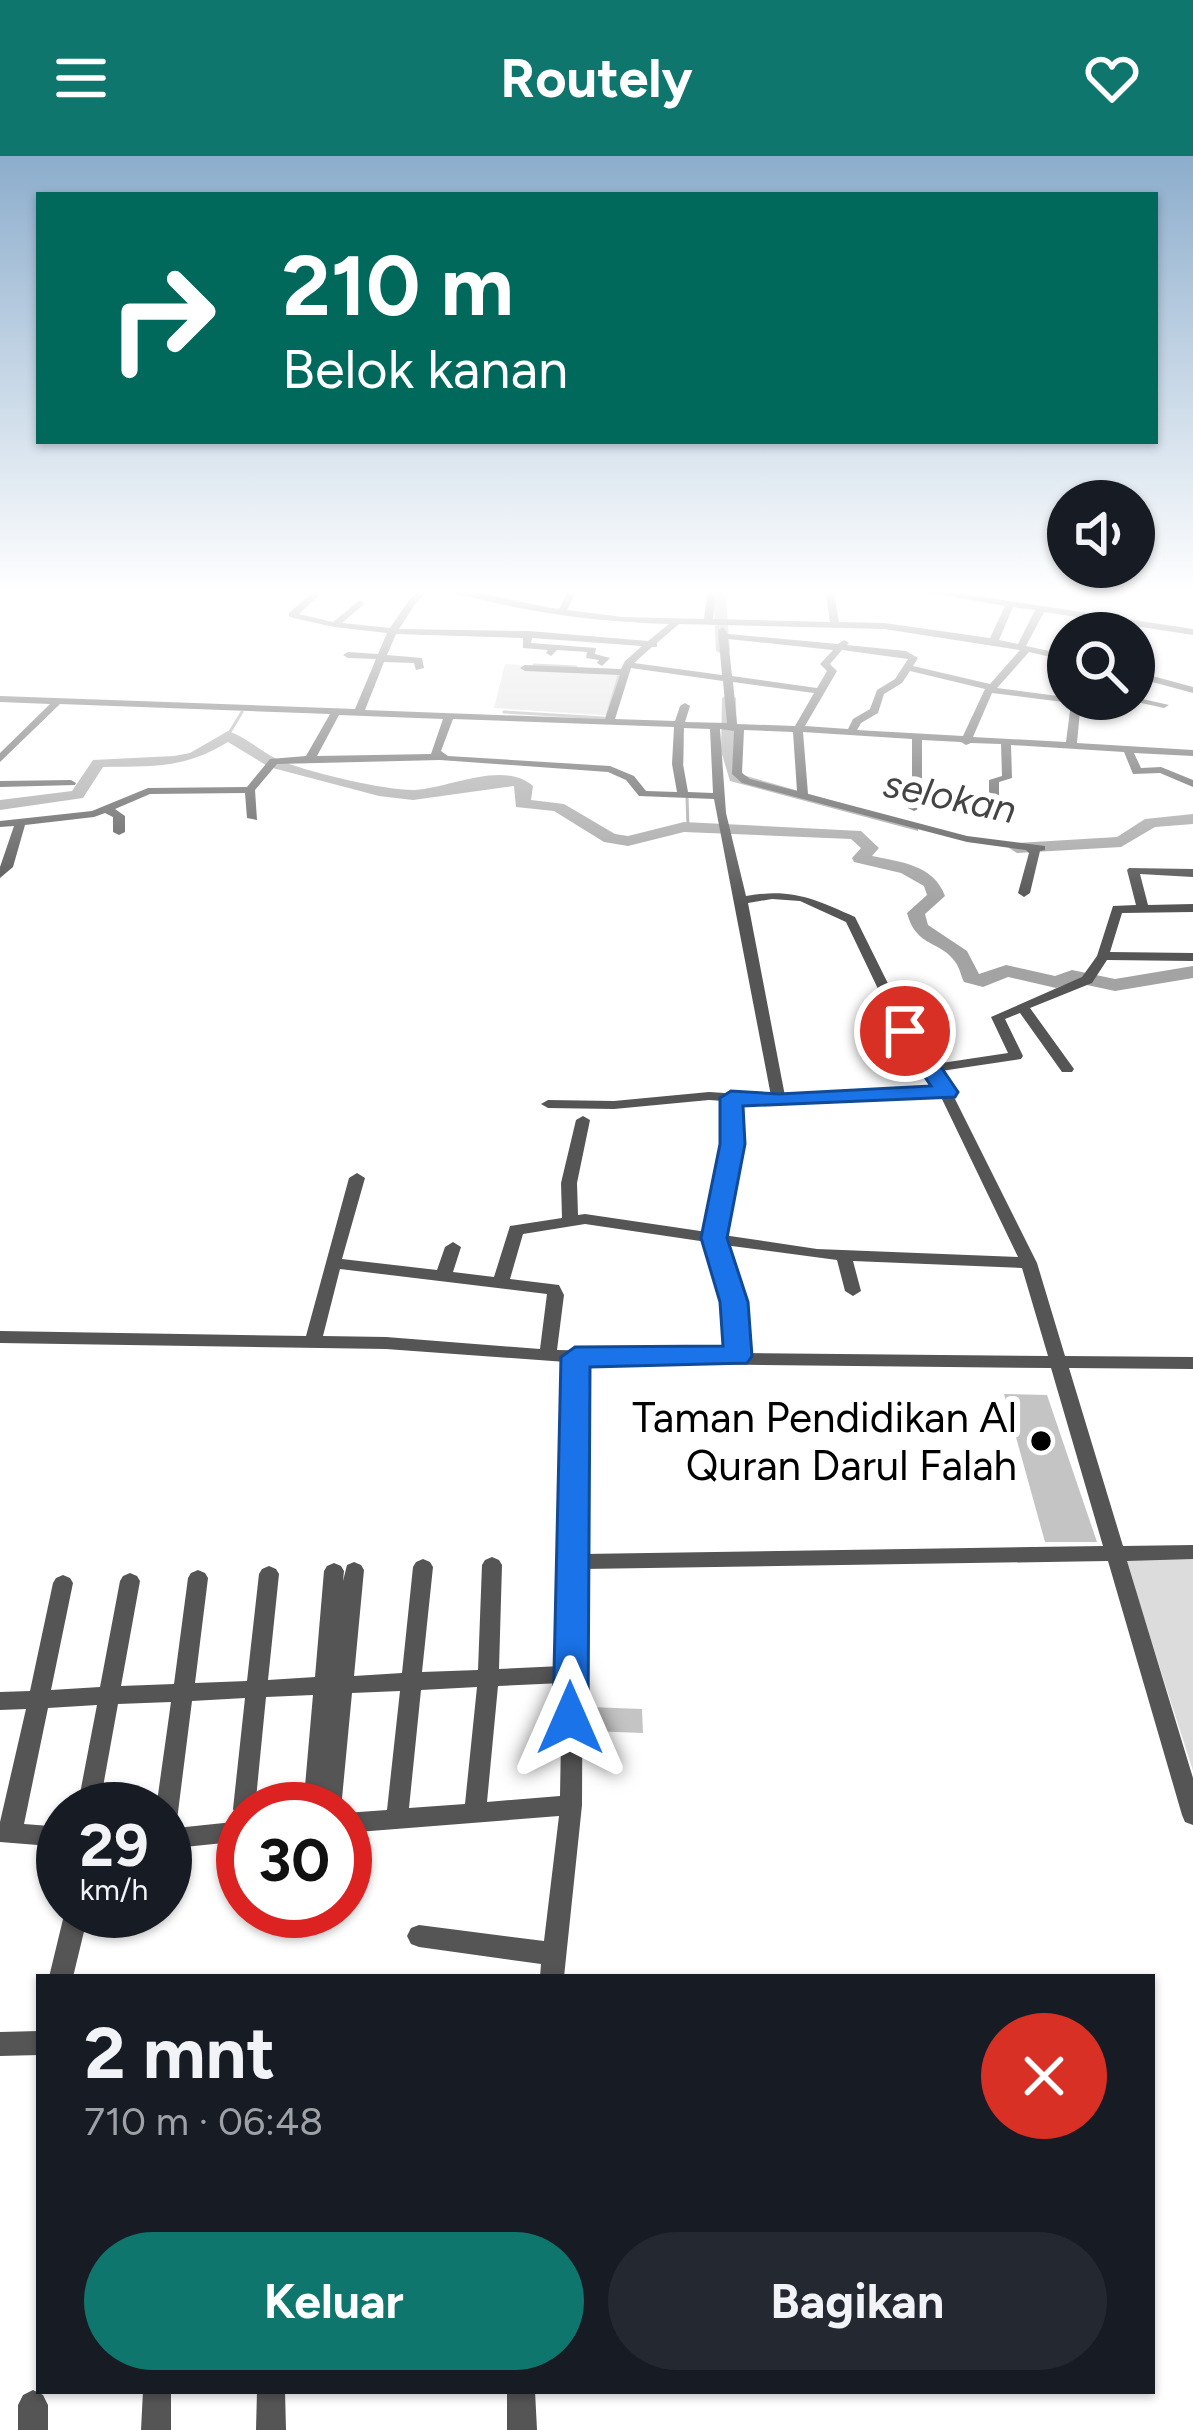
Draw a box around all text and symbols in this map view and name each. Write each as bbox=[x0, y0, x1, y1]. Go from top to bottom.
icon: menu bbox=[48, 45, 114, 111]
icon: heart bbox=[1079, 45, 1145, 111]
text: Routely bbox=[500, 46, 693, 111]
text: 210 m bbox=[282, 235, 514, 336]
icon: right bbox=[84, 240, 240, 396]
text: Belok kanan bbox=[282, 337, 568, 402]
map controls bbox=[1047, 480, 1155, 720]
button: sound bbox=[1047, 480, 1155, 588]
button: search bbox=[1047, 612, 1155, 720]
water label: selokan bbox=[879, 760, 1020, 833]
pin bbox=[854, 980, 956, 1082]
icon: arrive bbox=[872, 998, 938, 1064]
place label: Taman Pendidikan Al Quran Darul Falah bbox=[632, 1392, 1017, 1491]
marker: Taman Pendidikan Al Quran Darul Falah bbox=[1028, 1428, 1054, 1454]
position arrow bbox=[507, 1655, 633, 1781]
speed limit sign: 30 bbox=[216, 1782, 372, 1938]
text: 29 bbox=[79, 1809, 149, 1881]
text: km/h bbox=[80, 1871, 148, 1908]
text: 2 mnt bbox=[84, 2010, 275, 2096]
button: close bbox=[981, 2013, 1107, 2139]
text: 710 m · 06:48 bbox=[84, 2098, 323, 2145]
button: Keluar bbox=[84, 2232, 584, 2370]
button: Bagikan bbox=[608, 2232, 1107, 2370]

